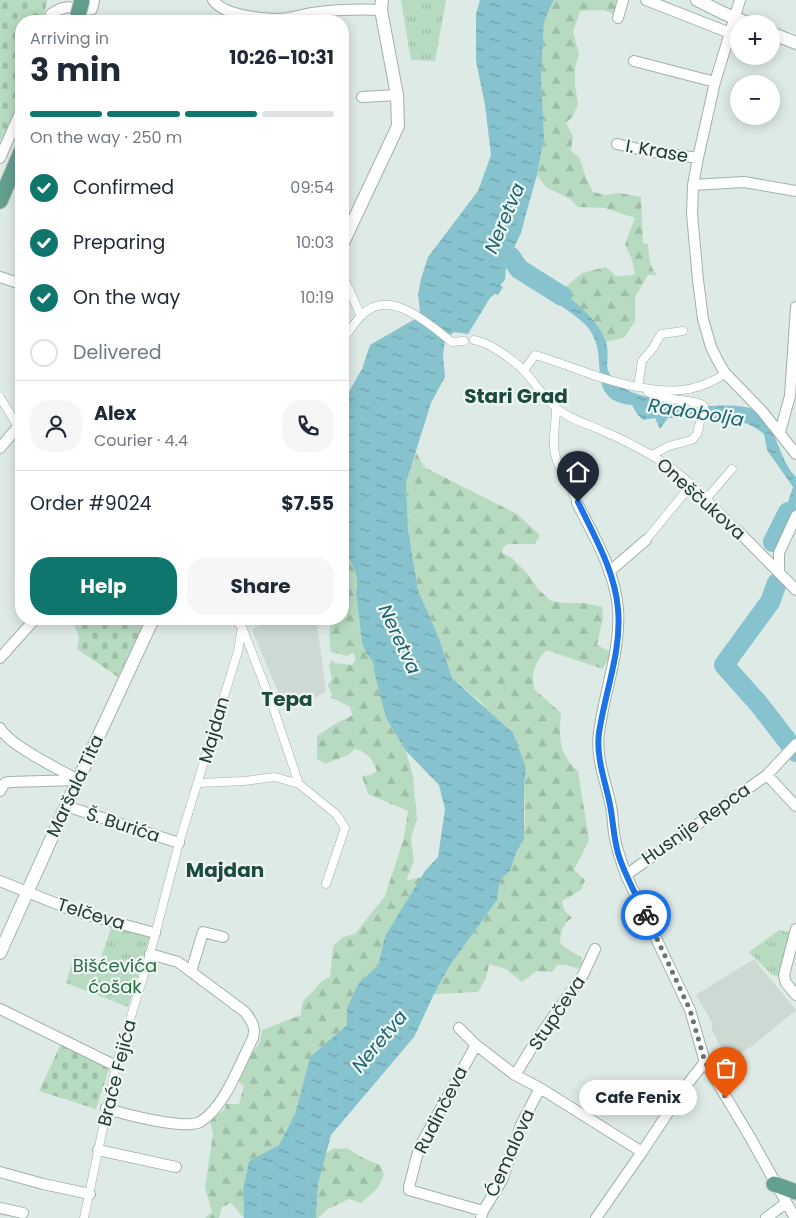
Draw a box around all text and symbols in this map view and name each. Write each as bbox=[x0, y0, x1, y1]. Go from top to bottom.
map controls bbox=[730, 15, 780, 125]
button: + bbox=[730, 15, 780, 65]
text: Arriving in bbox=[30, 27, 109, 50]
text: 10:26–10:31 bbox=[229, 44, 334, 71]
text: 3 min bbox=[30, 47, 121, 92]
button: − bbox=[730, 75, 780, 125]
text: On the way · 250 m bbox=[30, 126, 182, 149]
street label: I. Krase bbox=[624, 133, 690, 168]
icon: check bbox=[30, 174, 58, 202]
text: Confirmed bbox=[73, 174, 174, 201]
text: 09:54 bbox=[290, 176, 334, 199]
water label: Neretva bbox=[477, 179, 531, 258]
icon: check bbox=[30, 229, 58, 257]
text: Preparing bbox=[73, 229, 165, 256]
text: 10:03 bbox=[296, 231, 334, 254]
icon: check bbox=[30, 284, 58, 312]
text: On the way bbox=[73, 284, 180, 311]
text: 10:19 bbox=[300, 286, 334, 309]
text: Delivered bbox=[73, 339, 162, 366]
district label: Stari Grad bbox=[464, 382, 568, 410]
water label: Radobolja bbox=[646, 392, 746, 433]
button: person bbox=[30, 400, 82, 452]
text: Alex bbox=[94, 400, 136, 427]
button: phone bbox=[282, 400, 334, 452]
text: Courier · 4.4 bbox=[94, 429, 188, 452]
pin bbox=[557, 451, 599, 502]
street label: Oneščukova bbox=[651, 452, 751, 545]
icon: home bbox=[564, 458, 592, 486]
text: Order #9024 bbox=[30, 490, 152, 517]
text: $7.55 bbox=[281, 490, 334, 517]
button: Help bbox=[30, 557, 177, 615]
button: Share bbox=[187, 557, 334, 615]
water label: Neretva bbox=[372, 600, 428, 679]
district label: Tepa bbox=[261, 685, 313, 713]
street label: Majdan bbox=[192, 694, 235, 766]
street label: Maršala Tita bbox=[40, 731, 109, 841]
street label: Husnije Repca bbox=[636, 777, 755, 870]
street label: Š. Burića bbox=[83, 801, 163, 848]
district label: Majdan bbox=[186, 856, 264, 884]
courier bbox=[621, 890, 671, 940]
street label: Telčeva bbox=[54, 891, 128, 936]
icon: bike bbox=[632, 901, 660, 929]
park label: Bišćevića ćošak bbox=[73, 953, 157, 999]
street label: Stupčeva bbox=[522, 970, 591, 1055]
water label: Neretva bbox=[345, 1004, 414, 1079]
street label: Braće Fejića bbox=[91, 1017, 142, 1129]
pin bbox=[705, 1047, 747, 1098]
icon: bag bbox=[712, 1054, 740, 1082]
street label: Rudinčeva bbox=[408, 1062, 473, 1158]
callout: Cafe Fenix bbox=[578, 1080, 696, 1116]
text: Cafe Fenix bbox=[595, 1086, 681, 1109]
street label: Ćemalova bbox=[479, 1105, 540, 1201]

